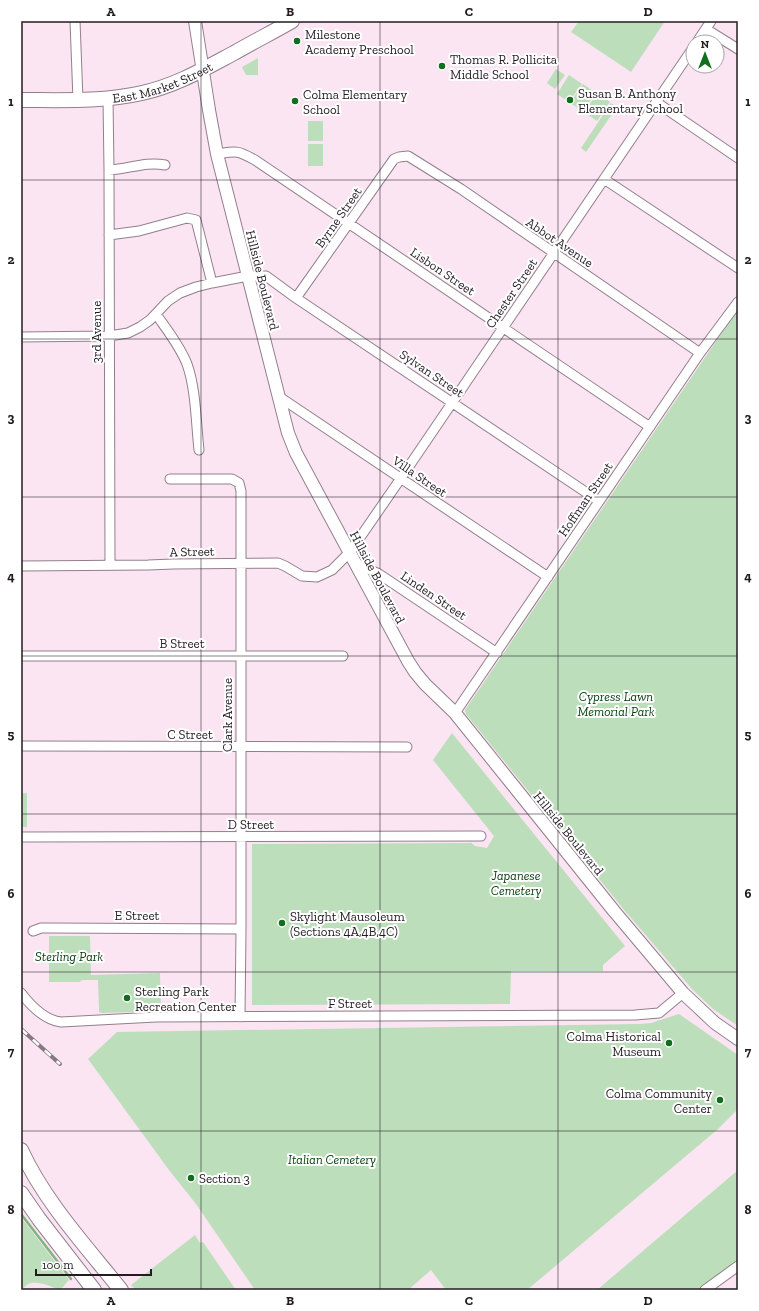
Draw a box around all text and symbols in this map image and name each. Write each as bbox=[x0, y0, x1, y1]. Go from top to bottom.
text: A bbox=[107, 4, 116, 19]
text: B bbox=[286, 4, 294, 19]
text: C bbox=[465, 4, 473, 19]
text: D bbox=[643, 4, 653, 19]
place label: Milestone Academy Preschool bbox=[305, 27, 414, 57]
north arrow bbox=[685, 34, 725, 74]
marker: Milestone Academy Preschool bbox=[292, 36, 302, 46]
text: N bbox=[701, 38, 710, 51]
place label: Thomas R. Pollicita Middle School bbox=[450, 52, 558, 82]
street label: East Market Street bbox=[112, 59, 215, 106]
marker: Thomas R. Pollicita Middle School bbox=[437, 61, 447, 71]
place label: Susan B. Anthony Elementary School bbox=[578, 86, 683, 116]
place label: Colma Elementary School bbox=[303, 87, 408, 117]
text: 1 bbox=[8, 94, 14, 109]
text: 1 bbox=[745, 94, 751, 109]
marker: Susan B. Anthony Elementary School bbox=[565, 95, 575, 105]
marker: Colma Elementary School bbox=[290, 96, 300, 106]
street label: Byrne Street bbox=[312, 184, 365, 251]
street label: Abbot Avenue bbox=[523, 215, 596, 270]
street label: Hillside Boulevard bbox=[243, 229, 282, 332]
street label: Lisbon Street bbox=[408, 244, 478, 299]
text: 2 bbox=[8, 252, 15, 267]
text: 2 bbox=[745, 252, 752, 267]
street label: Chester Street bbox=[483, 255, 540, 331]
street label: 3rd Avenue bbox=[89, 301, 104, 363]
street label: Sylvan Street bbox=[397, 346, 467, 400]
text: 3 bbox=[8, 410, 15, 425]
text: 3 bbox=[745, 410, 752, 425]
street label: Villa Street bbox=[389, 452, 450, 500]
street label: Hoffman Street bbox=[555, 459, 616, 539]
street label: Hillside Boulevard bbox=[347, 528, 408, 626]
street label: A Street bbox=[169, 544, 215, 559]
street label: Linden Street bbox=[398, 568, 470, 623]
text: 4 bbox=[7, 569, 15, 584]
text: 4 bbox=[744, 569, 752, 584]
street label: B Street bbox=[159, 636, 205, 651]
street label: Clark Avenue bbox=[220, 678, 235, 752]
park label: Cypress Lawn Memorial Park bbox=[577, 689, 655, 719]
text: 5 bbox=[8, 727, 15, 742]
street label: C Street bbox=[167, 727, 213, 742]
text: 5 bbox=[745, 727, 752, 742]
street label: Hillside Boulevard bbox=[531, 789, 607, 878]
street label: D Street bbox=[228, 817, 274, 832]
park label: Japanese Cemetery bbox=[491, 868, 541, 898]
text: 6 bbox=[8, 886, 15, 901]
text: 6 bbox=[745, 886, 752, 901]
street label: E Street bbox=[115, 908, 160, 923]
place label: Skylight Mausoleum (Sections 4A,4B,4C) bbox=[290, 909, 406, 939]
marker: Skylight Mausoleum (Sections 4A,4B,4C) bbox=[277, 918, 287, 928]
park label: Sterling Park bbox=[35, 949, 103, 964]
place label: Sterling Park Recreation Center bbox=[135, 984, 237, 1014]
marker: Sterling Park Recreation Center bbox=[122, 993, 132, 1003]
street label: F Street bbox=[328, 996, 372, 1011]
place label: Colma Historical Museum bbox=[567, 1029, 662, 1059]
marker: Colma Historical Museum bbox=[664, 1038, 674, 1048]
text: 7 bbox=[8, 1044, 15, 1059]
text: 7 bbox=[745, 1044, 752, 1059]
place label: Colma Community Center bbox=[606, 1086, 712, 1116]
marker: Colma Community Center bbox=[715, 1095, 725, 1105]
park label: Italian Cemetery bbox=[288, 1152, 376, 1167]
place label: Section 3 bbox=[199, 1171, 250, 1186]
marker: Section 3 bbox=[186, 1173, 196, 1183]
text: 8 bbox=[7, 1202, 15, 1217]
text: 8 bbox=[744, 1202, 752, 1217]
scale bar bbox=[36, 1251, 151, 1277]
text: 100 m bbox=[42, 1258, 74, 1272]
text: A bbox=[107, 1293, 116, 1308]
text: B bbox=[286, 1293, 294, 1308]
text: C bbox=[465, 1293, 473, 1308]
text: D bbox=[643, 1293, 653, 1308]

